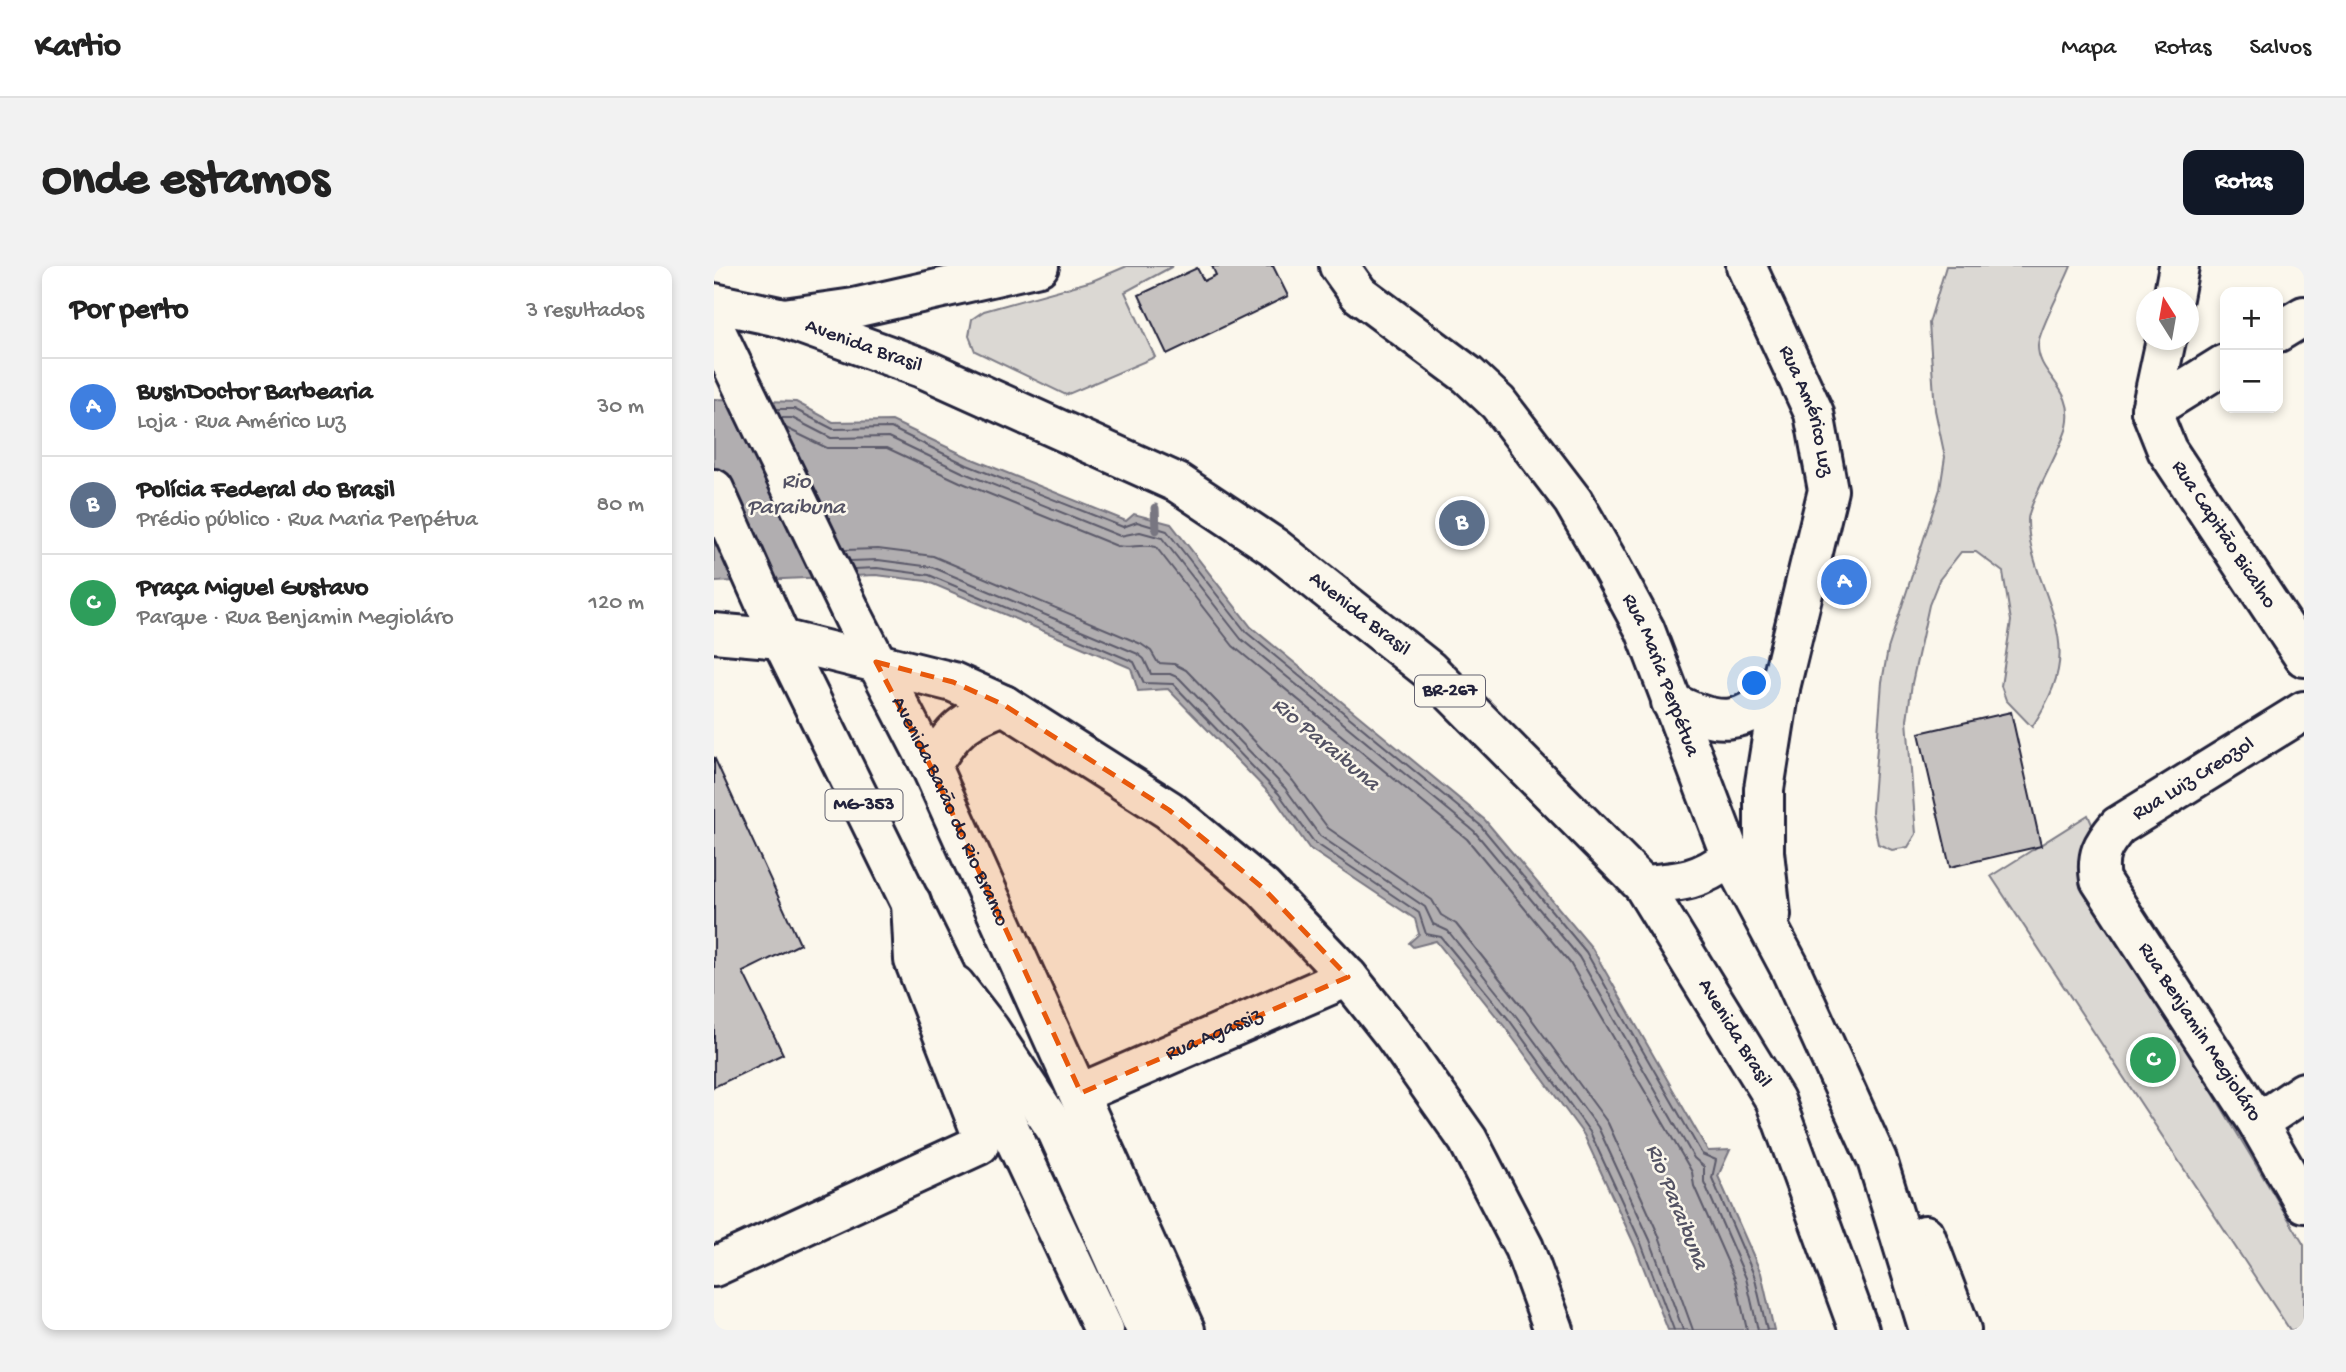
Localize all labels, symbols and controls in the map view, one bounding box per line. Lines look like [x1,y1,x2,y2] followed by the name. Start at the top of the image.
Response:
[35,29,121,67] text: Kartio
[2061,34,2116,63] text: Mapa
[2154,34,2211,63] text: Rotas
[2249,34,2311,63] text: Salvos
[2183,150,2304,215] button: Rotas
[42,153,329,211] text: Onde estamos
[2136,287,2199,350] north arrow
[2220,287,2283,413] map controls
[2220,287,2283,350] button: +
[70,294,189,329] text: Por perto
[526,298,644,325] text: 3 resultados
[801,314,925,379] street label: Avenida Brasil
[1772,342,1838,480] street label: Rua Américo Luz
[2220,350,2283,413] button: −
[137,378,373,409] text: BushDoctor Barbearia
[86,394,100,421] text: A
[597,394,644,421] text: 30 m
[137,409,345,436] text: Loja · Rua Américo Luz
[2165,456,2281,614] street label: Rua Capitão Bicalho
[747,469,846,522] water label: Rio Paraibuna
[137,476,395,507] text: Polícia Federal do Brasil
[87,492,99,519] text: B
[597,492,644,519] text: 80 m
[1439,497,1485,549] pin: B
[137,507,478,534] text: Prédio público · Rua Maria Perpétua
[1821,556,1867,608] pin: A
[1303,567,1415,662] street label: Avenida Brasil
[137,574,369,605] text: Praça Miguel Gustavo
[87,590,99,617] text: C
[589,590,644,617] text: 120 m
[1615,590,1705,761] street label: Rua Maria Perpétua
[137,605,454,632] text: Parque · Rua Benjamin Megioláro
[1737,666,1771,700] your location
[1415,676,1485,706] road number: BR-267
[1266,692,1385,799] water label: Rio Paraibuna
[884,693,1014,931] street label: Avenida Barão do Rio Branco
[2128,733,2260,827] street label: Rua Luiz Creozol
[825,790,902,820] road number: MG-353
[2132,938,2267,1127] street label: Rua Benjamin Megioláro
[1691,975,1777,1092] street label: Avenida Brasil
[1162,1003,1267,1067] street label: Rua Agassiz
[2130,1034,2176,1086] pin: C
[1639,1141,1714,1275] water label: Rio Paraibuna

